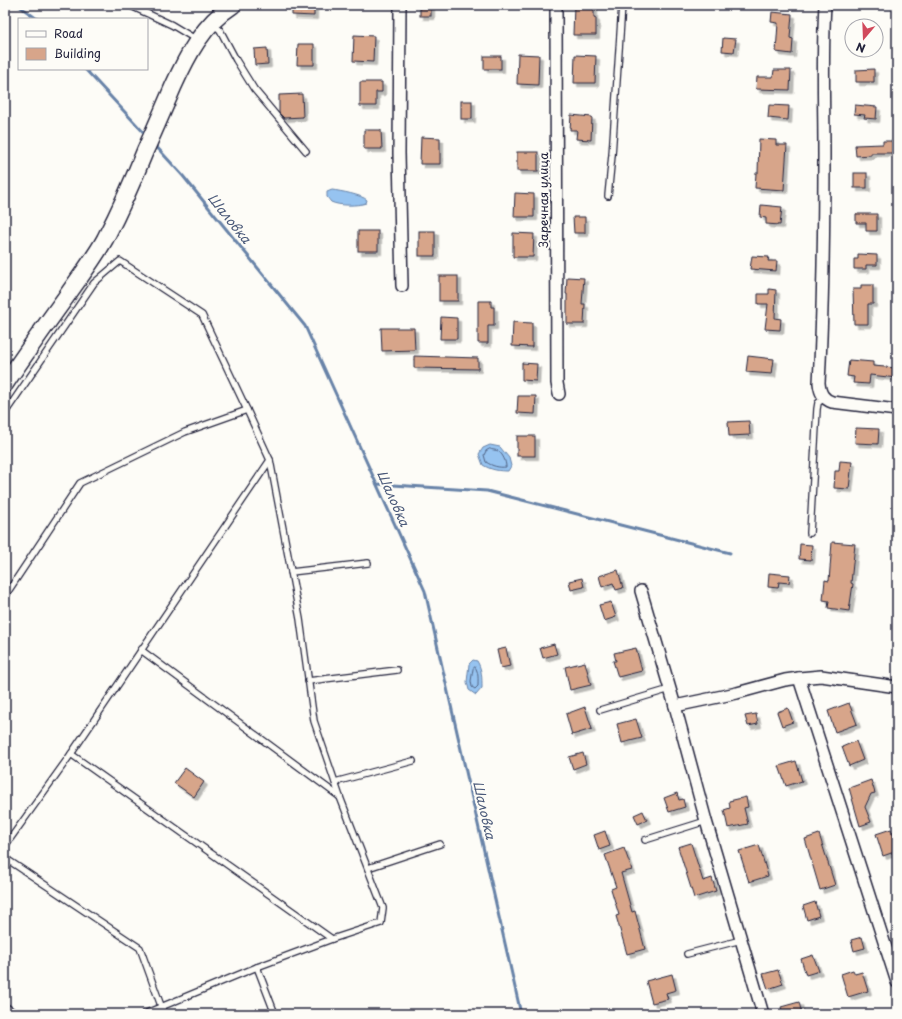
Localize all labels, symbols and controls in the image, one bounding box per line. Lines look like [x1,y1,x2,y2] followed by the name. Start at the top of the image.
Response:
[18,18,148,70] legend
[844,18,884,58] north arrow
[54,24,83,42] text: Road
[853,38,867,57] text: N
[54,44,101,62] text: Building
[534,152,552,248] street label: Заречная улица
[204,189,257,248] water label: Шаловка
[373,467,415,530] water label: Шаловка
[469,779,501,842] water label: Шаловка

